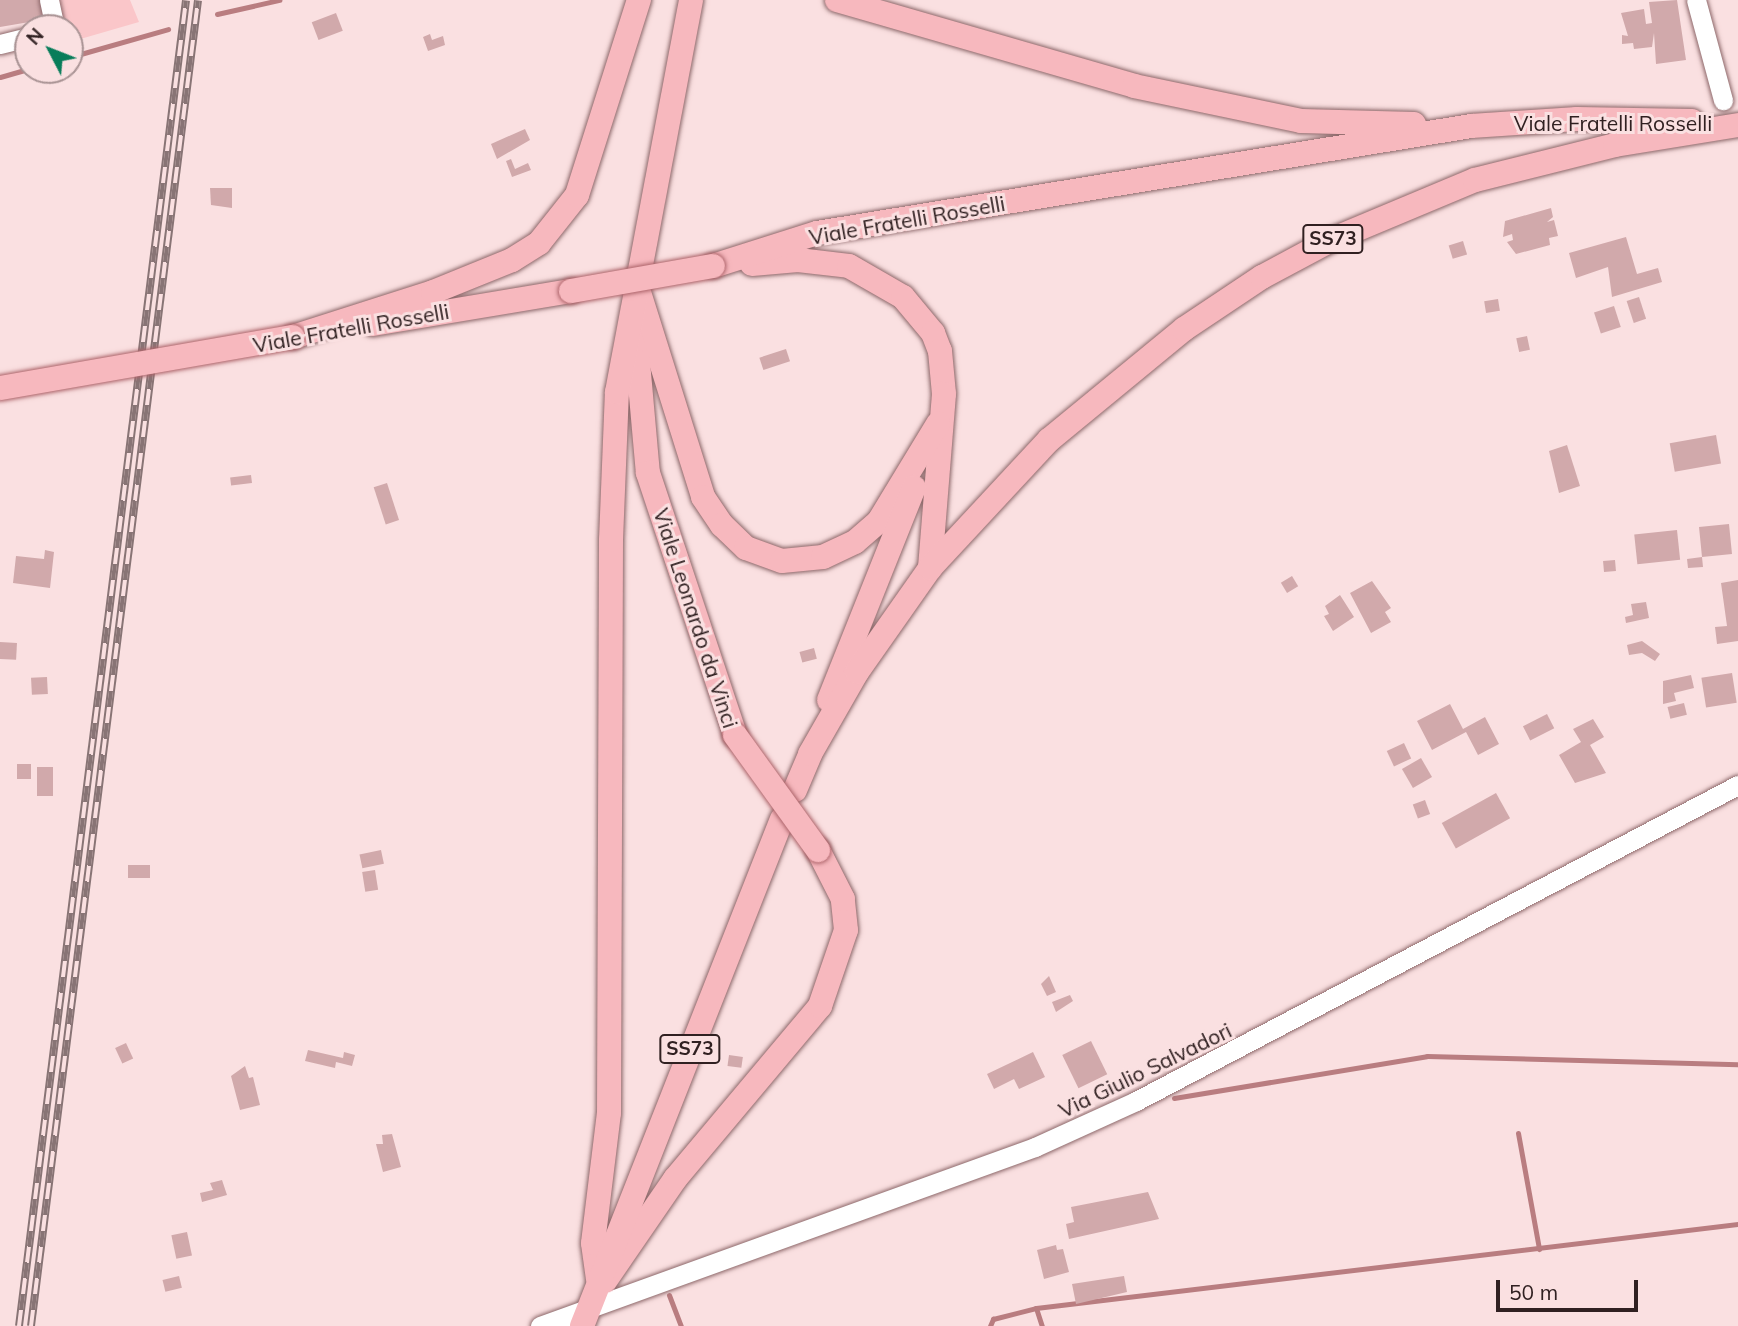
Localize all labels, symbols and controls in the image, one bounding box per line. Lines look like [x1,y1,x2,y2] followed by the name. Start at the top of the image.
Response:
[14,14,84,84] north arrow
[21,23,49,50] text: N
[1514,110,1712,136] street label: Viale Fratelli Rosselli
[807,190,1007,250] street label: Viale Fratelli Rosselli
[1302,224,1364,255] road number: SS73
[251,298,451,358] street label: Viale Fratelli Rosselli
[649,505,743,731] street label: Viale Leonardo da Vinci
[1054,1017,1236,1123] street label: Via Giulio Salvadori
[658,1034,722,1064] road number: SS73
[1500,1266,1642,1310] scale bar
[1509,1279,1558,1305] text: 50 m

